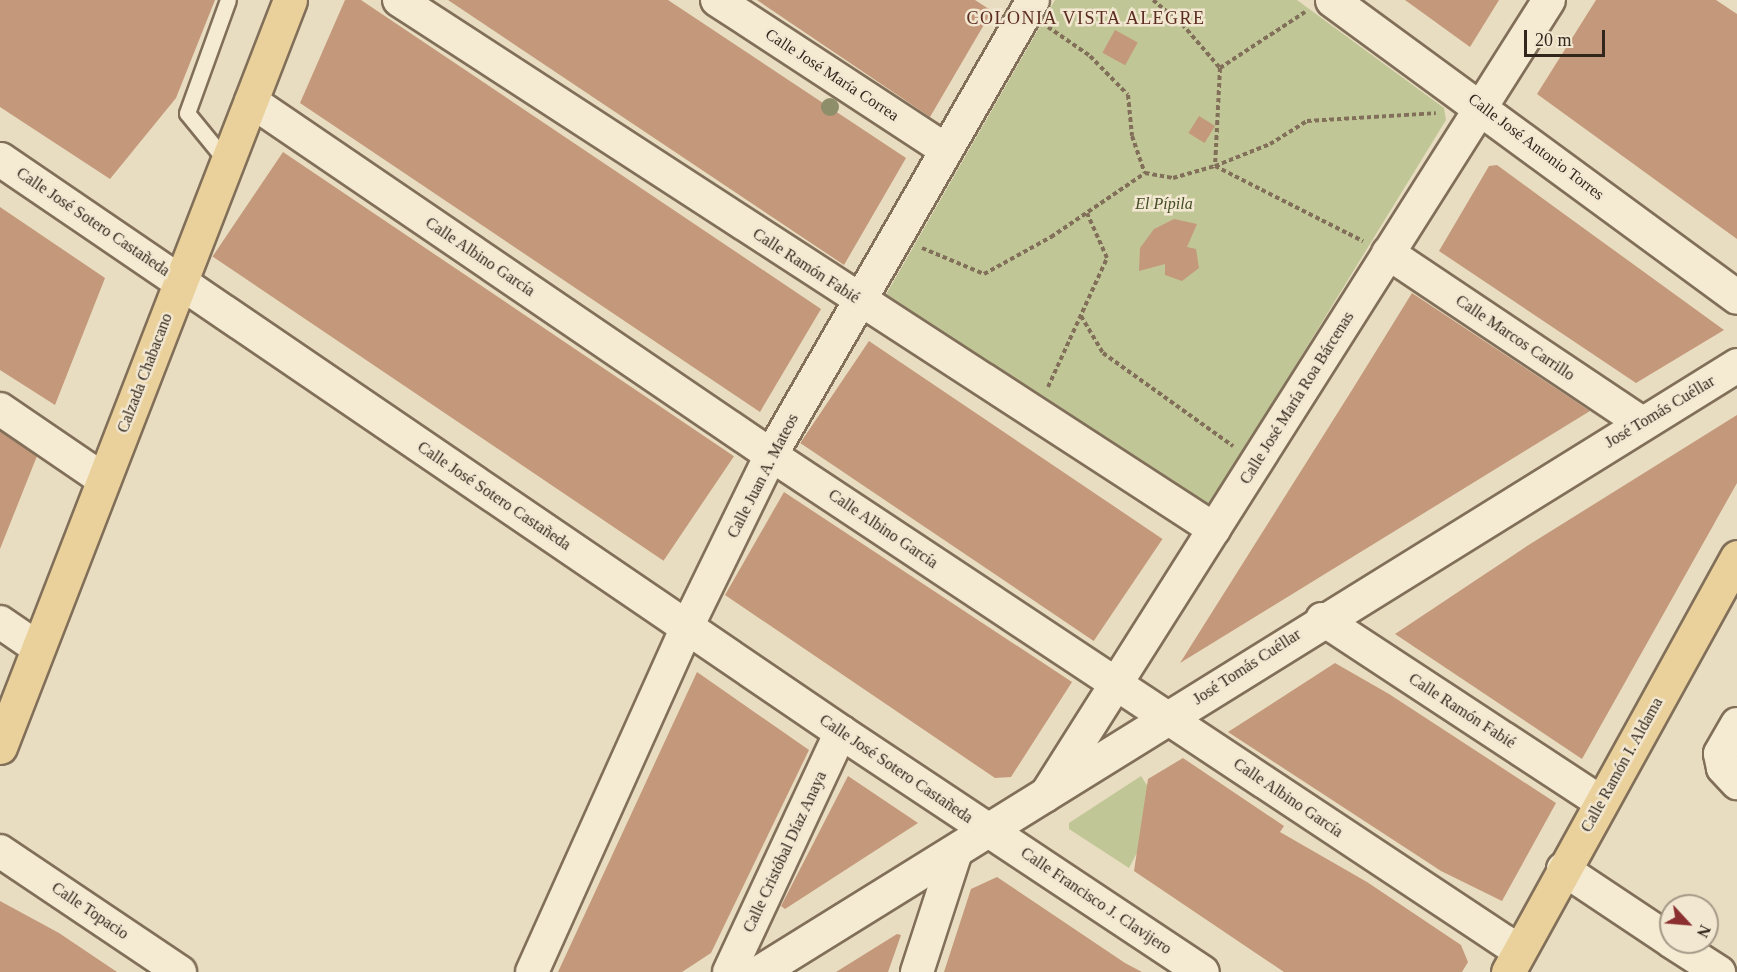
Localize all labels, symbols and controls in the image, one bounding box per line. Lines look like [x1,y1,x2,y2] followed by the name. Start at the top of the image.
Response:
[965,7,1207,29] district label: COLONIA VISTA ALEGRE
[1527,18,1608,56] scale bar
[762,25,902,125] street label: Calle José María Correa
[1535,30,1572,50] text: 20 m
[1464,89,1608,205] street label: Calle José Antonio Torres
[13,163,173,281] street label: Calle José Sotero Castañeda
[1135,194,1193,214] park label: El Pípila
[421,213,539,301] street label: Calle Albino García
[749,224,863,308] street label: Calle Ramón Fabié
[1452,291,1578,385] street label: Calle Marcos Carrillo
[1236,308,1358,488] street label: Calle José María Roa Bárcenas
[113,310,177,436] street label: Calzada Chabacano
[1601,372,1719,452] street label: José Tomás Cuéllar
[723,410,803,542] street label: Calle Juan A. Mateos
[414,437,574,555] street label: Calle José Sotero Castañeda
[824,485,942,573] street label: Calle Albino García
[1189,625,1305,709] street label: José Tomás Cuéllar
[1405,669,1519,753] street label: Calle Ramón Fabié
[1577,694,1667,836] street label: Calle Ramón I. Aldama
[816,710,976,828] street label: Calle José Sotero Castañeda
[1229,754,1347,842] street label: Calle Albino García
[739,768,831,936] street label: Calle Cristóbal Díaz Anaya
[1017,843,1175,959] street label: Calle Francisco J. Clavijero
[48,878,132,944] street label: Calle Topacio
[1659,894,1719,954] north arrow
[1694,922,1714,940] text: N

